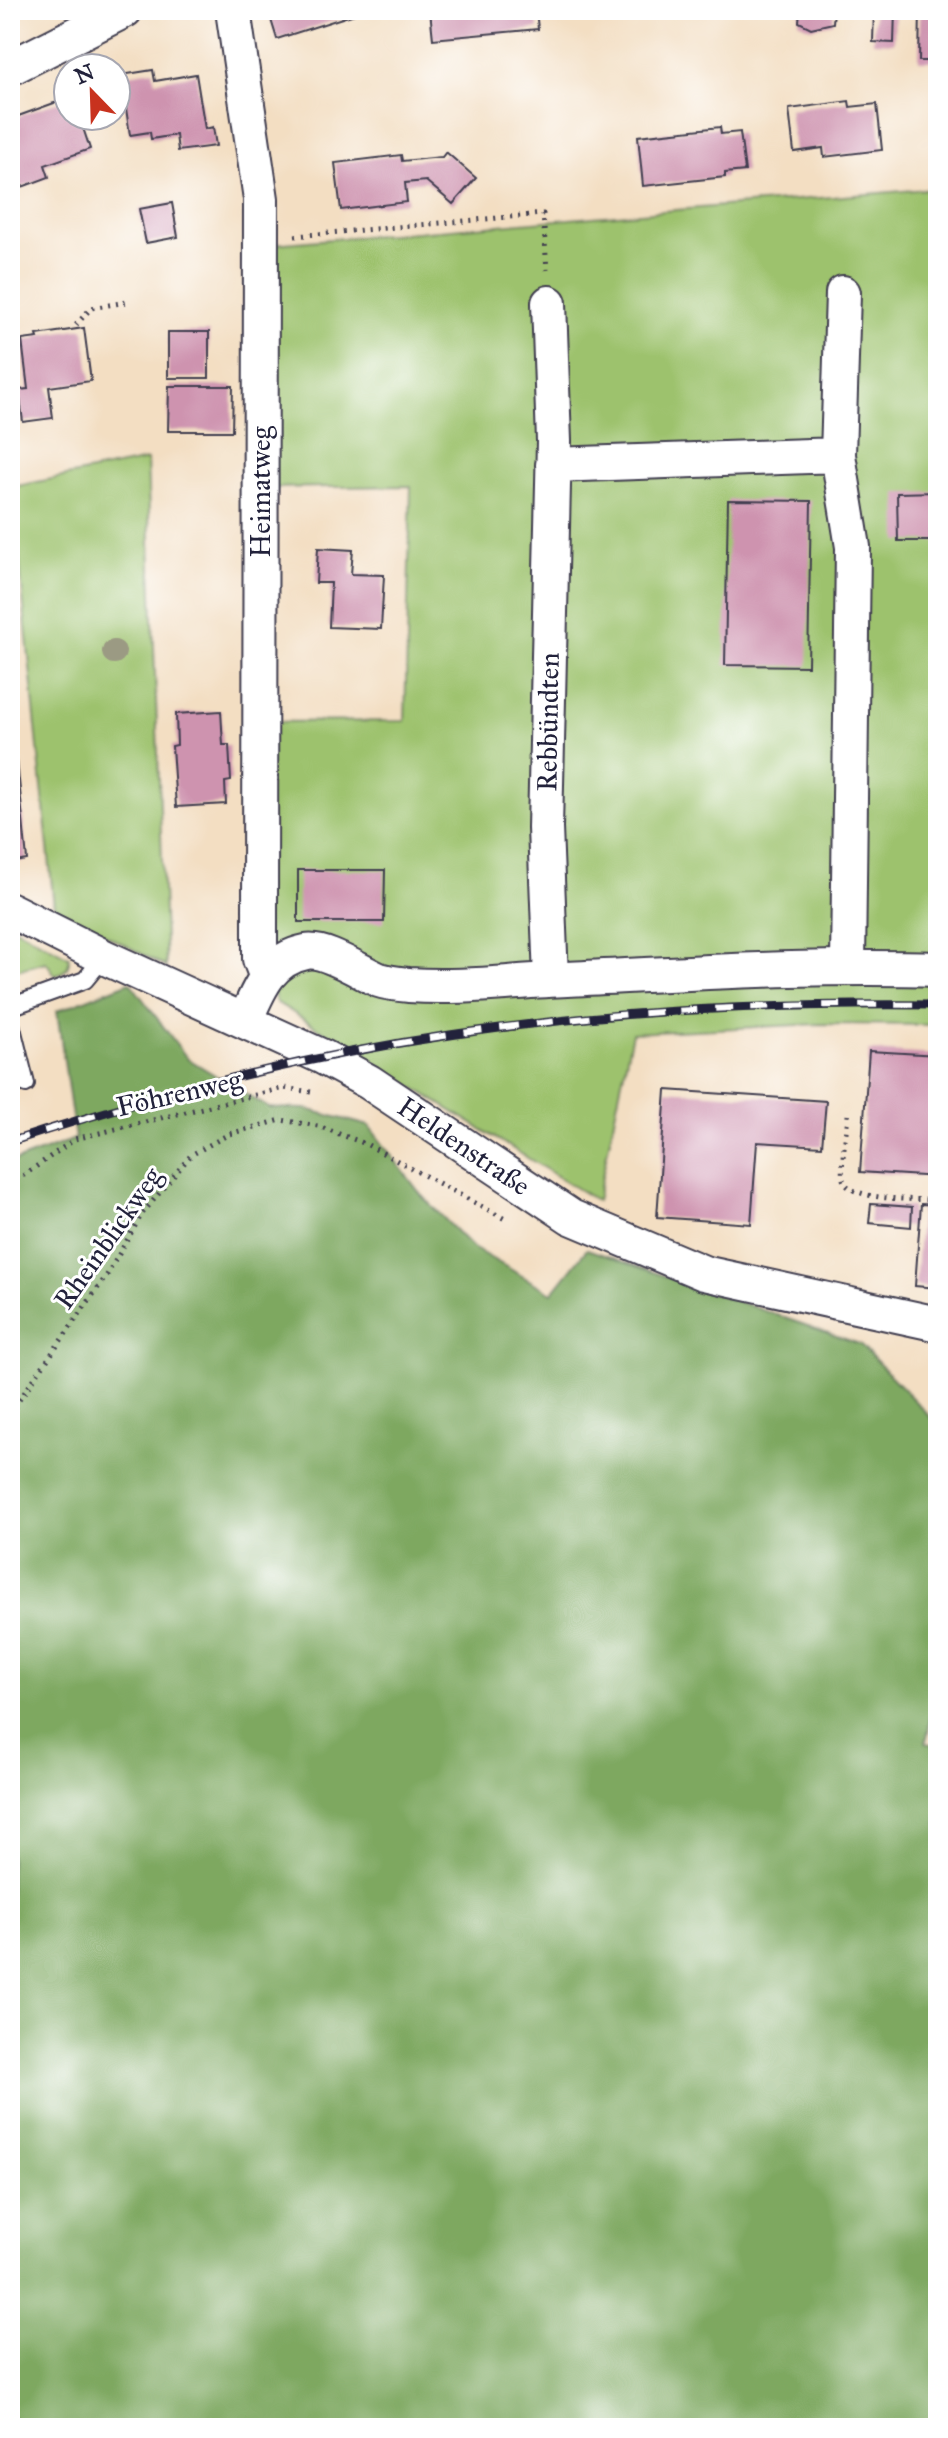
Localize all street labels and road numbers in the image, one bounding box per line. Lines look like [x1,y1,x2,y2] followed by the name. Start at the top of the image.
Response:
[243,425,278,558] street label: Heimatweg
[529,652,567,792] street label: Rebbündten
[113,1061,246,1124] street label: Föhrenweg
[391,1089,537,1203] street label: Heldenstraße
[46,1159,170,1316] street label: Rheinblickweg

